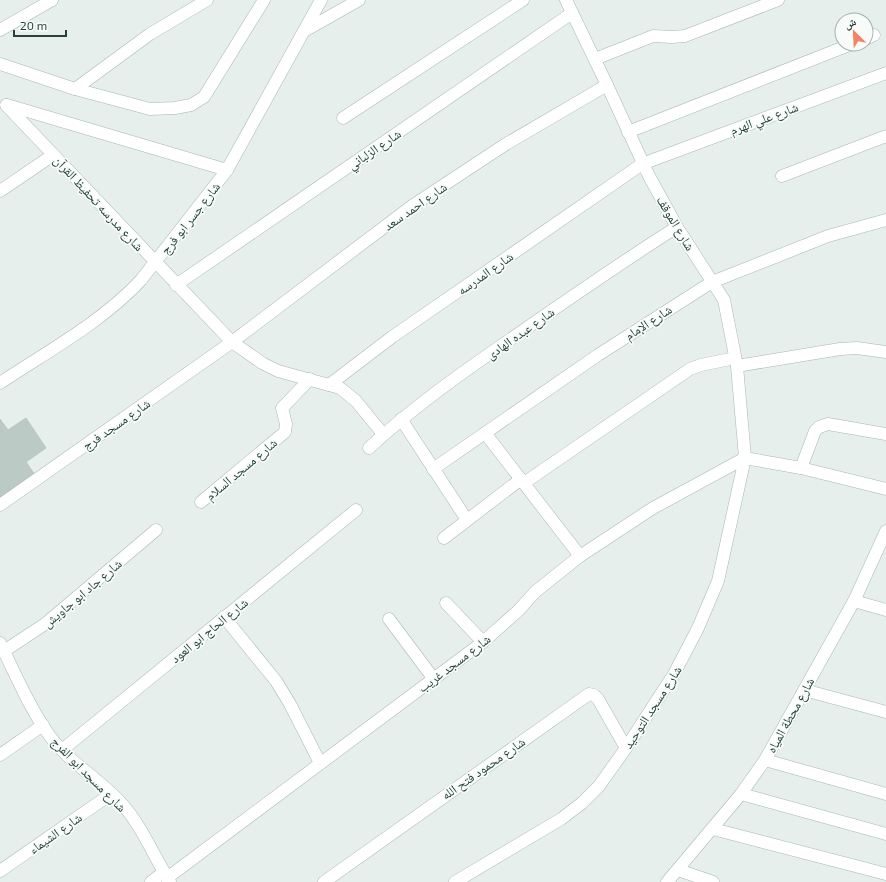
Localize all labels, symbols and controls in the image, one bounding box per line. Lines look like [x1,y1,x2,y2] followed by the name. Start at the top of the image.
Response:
[14,12,66,38] scale bar
[834,12,874,52] north arrow
[842,14,859,33] text: ش
[20,18,47,32] text: 20 m
[728,98,802,141] street label: شارع علي الهرم
[344,125,406,175] street label: شارع الزلباني
[49,152,147,255] street label: شارع مدرسه تحفيظ القرآن
[380,178,451,235] street label: شارع احمد سعد
[157,179,225,259] street label: شارع جسر ابو فرج
[652,193,699,254] street label: شارع الموقف
[454,248,517,300] street label: شارع المدرسه
[621,301,676,345] street label: شارع الإمام
[483,304,558,364] street label: شارع عبده الهادى
[79,395,154,455] street label: شارع مسجد فرج
[202,434,281,505] street label: شارع مسجد السلام
[39,555,126,632] street label: شارع جاد ابو جاويش
[167,594,252,668] street label: شارع الحاج ابو العود
[415,630,495,697] street label: شارع مسجد غريب
[619,663,686,753] street label: شارع مسجد التوحيد
[763,675,819,756] street label: شارع محطة المياه
[47,733,130,816] street label: شارع مسجد ابو الفرج
[438,733,529,804] street label: شارع محمود فتح الله
[25,809,86,859] street label: شارع الشيماء

